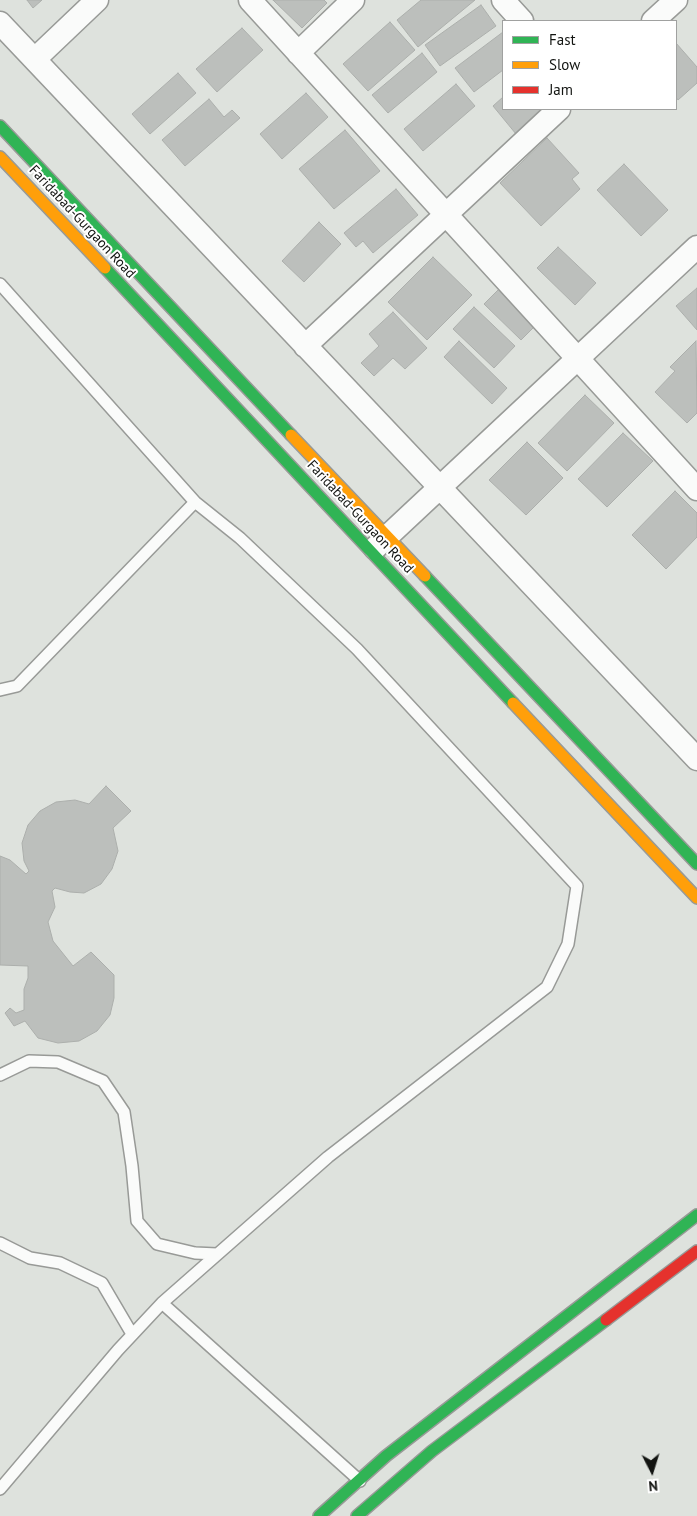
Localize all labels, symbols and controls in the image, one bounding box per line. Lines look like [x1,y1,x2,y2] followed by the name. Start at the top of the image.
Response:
[502,20,677,110] legend
[549,30,576,49] text: Fast
[549,55,580,74] text: Slow
[549,80,573,99] text: Jam
[25,162,139,282] street label: Faridabad-Gurgaon Road
[303,457,417,577] street label: Faridabad-Gurgaon Road
[627,1446,677,1496] north arrow
[648,1477,659,1495] text: N

